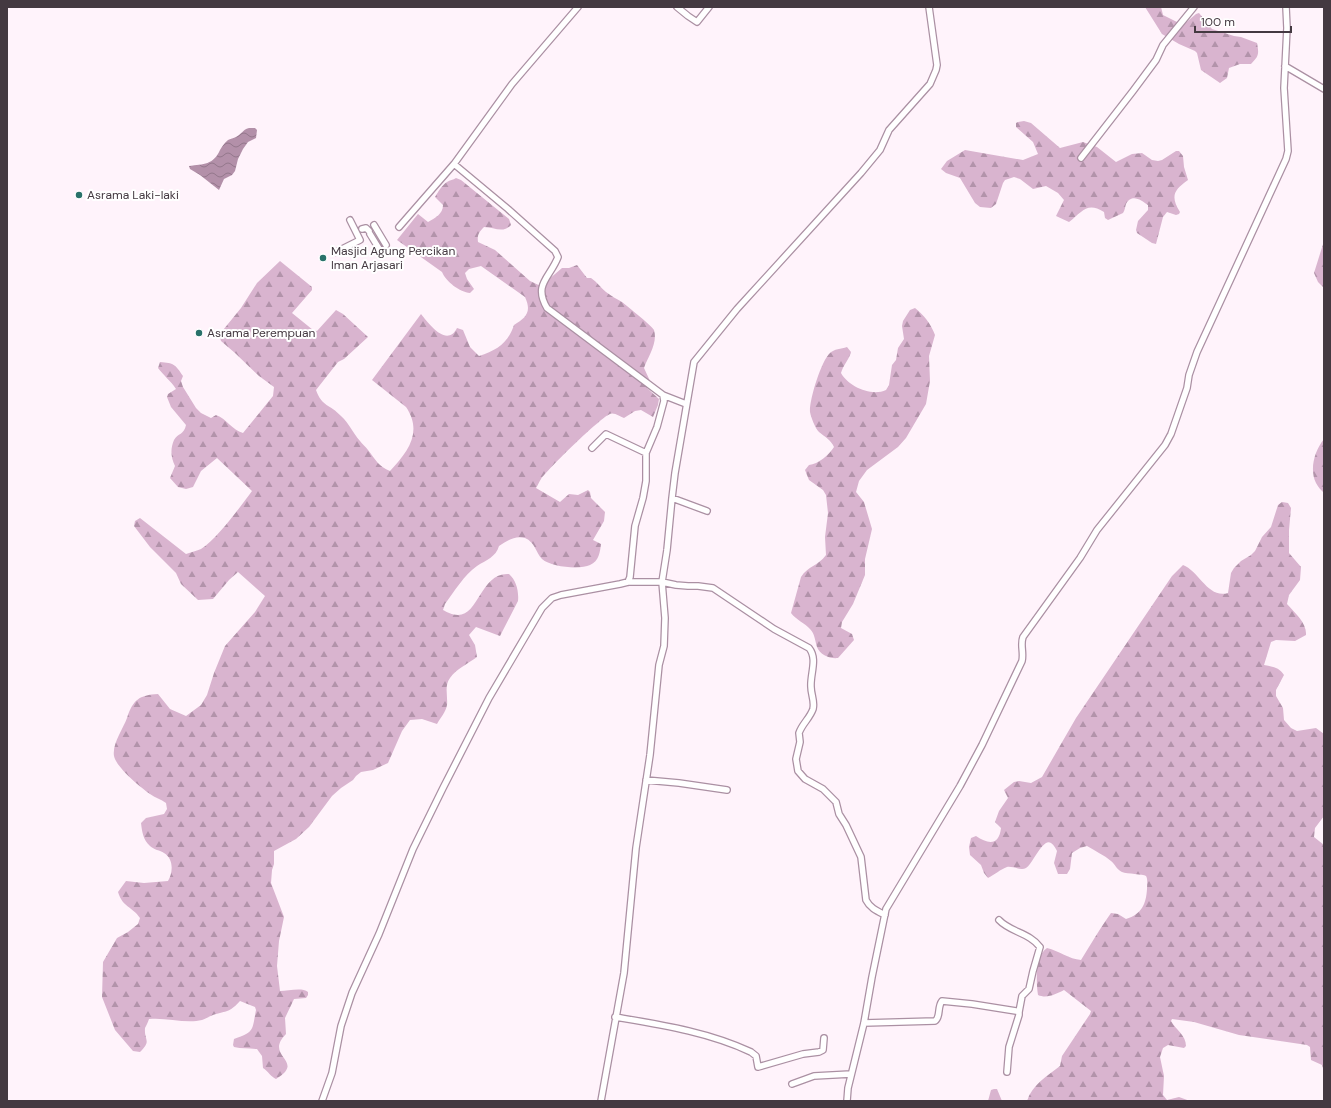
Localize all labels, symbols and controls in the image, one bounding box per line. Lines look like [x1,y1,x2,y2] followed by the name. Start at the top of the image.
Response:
[1195,8,1291,34] scale bar
[1201,14,1235,30] text: 100 m
[87,187,179,203] place label: Asrama Laki-laki
[74,190,84,200] marker: Asrama Laki-laki
[331,243,455,273] place label: Masjid Agung Percikan Iman Arjasari
[318,253,328,263] marker: Masjid Agung Percikan Iman Arjasari
[207,325,315,341] place label: Asrama Perempuan
[194,328,204,338] marker: Asrama Perempuan

